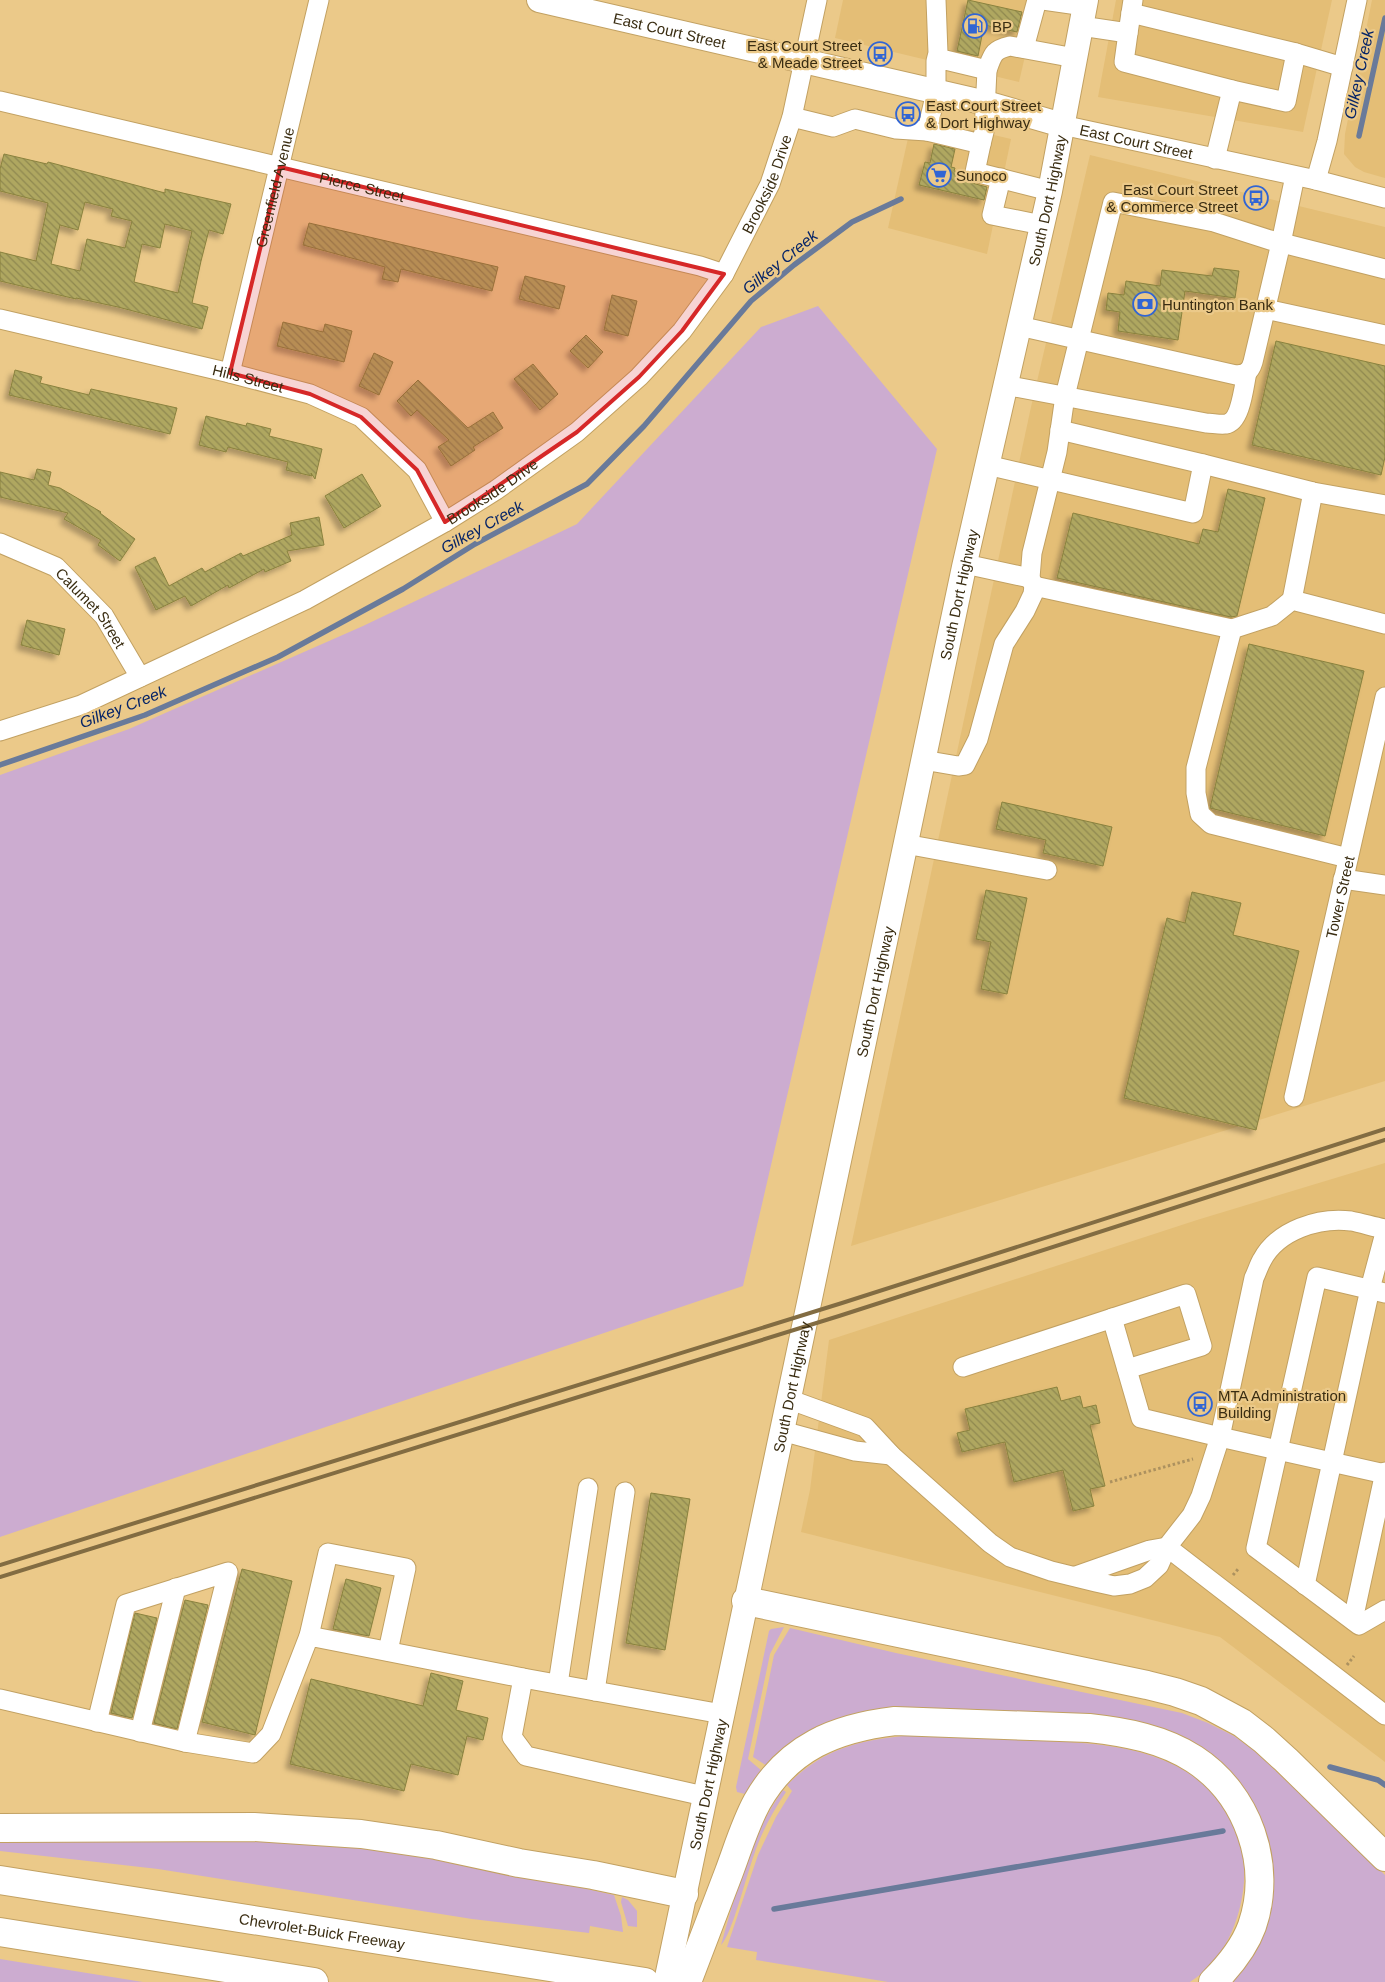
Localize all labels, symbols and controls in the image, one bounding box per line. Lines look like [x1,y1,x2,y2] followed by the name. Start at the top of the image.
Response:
[612,9,728,51] street label: East Court Street
[962,13,988,39] fuel station icon: BP
[992,18,1012,35] place label: BP
[1341,26,1377,121] water label: Gilkey Creek
[747,37,863,71] place label: East Court Street & Meade Street
[867,41,893,67] bus stop icon: East Court Street & Meade Street
[926,97,1042,131] place label: East Court Street & Dort Highway
[895,101,921,127] bus stop icon: East Court Street & Dort Highway
[1078,121,1195,162] street label: East Court Street
[252,125,297,249] street label: Greenfield Avenue
[738,132,794,236] street label: Brookside Drive
[1025,133,1069,267] street label: South Dort Highway
[926,162,952,188] supermarket icon: Sunoco
[956,167,1007,184] place label: Sunoco
[318,168,407,205] street label: Pierce Street
[1106,181,1239,215] place label: East Court Street & Commerce Street
[1243,185,1269,211] bus stop icon: East Court Street & Commerce Street
[739,226,822,297] water label: Gilkey Creek
[1132,291,1158,317] bank icon: Huntington Bank
[1162,296,1273,313] place label: Huntington Bank
[211,361,286,395] street label: Hills Street
[443,455,541,527] street label: Brookside Drive
[438,497,527,557] water label: Gilkey Creek
[936,527,981,661] street label: South Dort Highway
[53,564,130,652] street label: Calumet Street
[77,682,170,731] water label: Gilkey Creek
[1322,853,1357,940] street label: Tower Street
[852,924,897,1059] street label: South Dort Highway
[769,1320,813,1454] street label: South Dort Highway
[1218,1387,1346,1421] place label: MTA Administration Building
[1187,1391,1213,1417] bus stop icon: MTA Administration Building
[686,1717,730,1851] street label: South Dort Highway
[238,1909,407,1952] street label: Chevrolet-Buick Freeway

